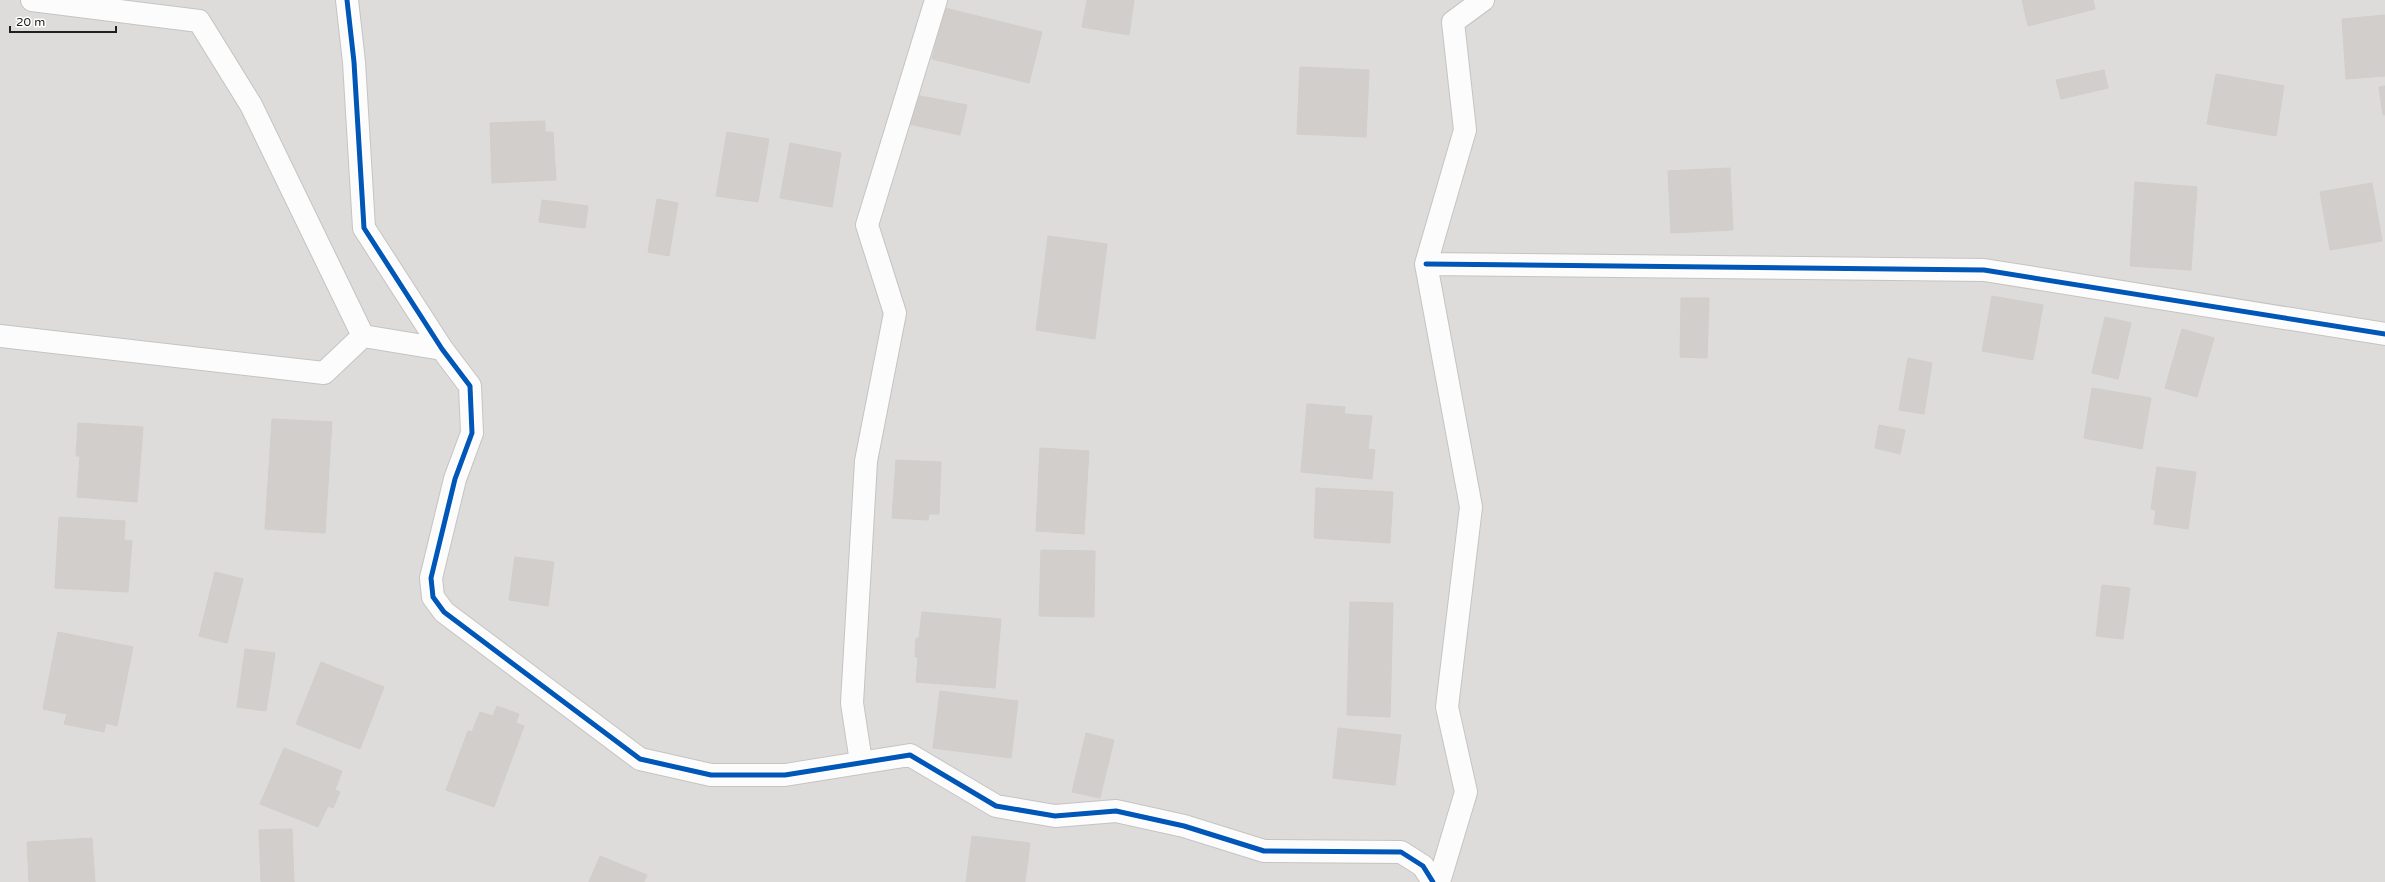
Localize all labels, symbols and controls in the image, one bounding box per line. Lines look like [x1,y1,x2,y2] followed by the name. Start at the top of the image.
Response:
[10,8,116,34] scale bar
[16,15,45,29] text: 20 m

